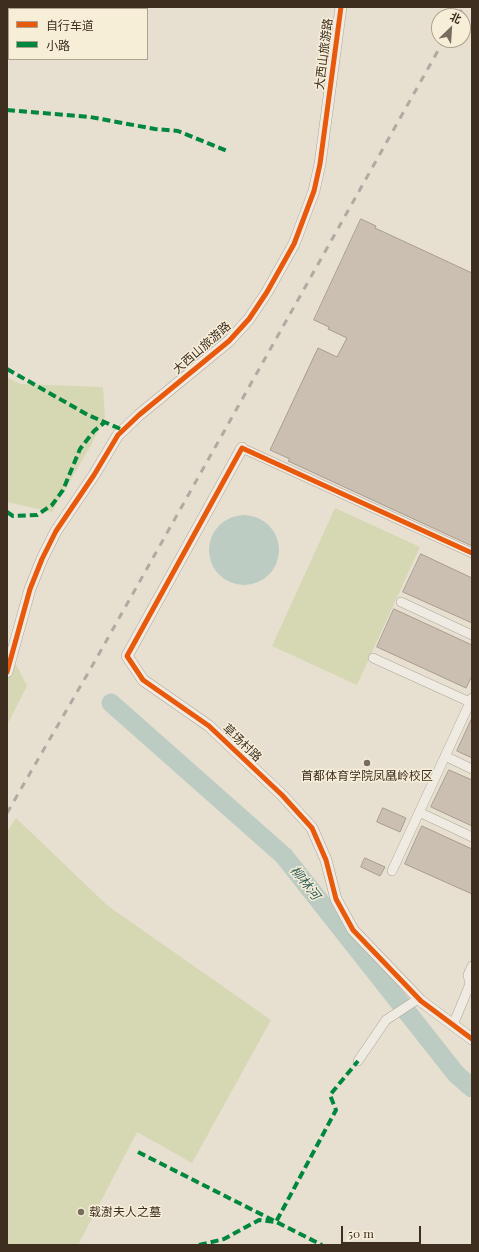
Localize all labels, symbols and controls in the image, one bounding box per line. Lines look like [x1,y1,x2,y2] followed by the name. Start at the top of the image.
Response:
[8,8,148,60] legend
[431,8,471,48] north arrow
[448,8,464,27] text: 北
[46,17,94,33] text: 自行车道
[312,17,336,91] street label: 大西山旅游路
[46,37,70,53] text: 小路
[170,319,234,377] street label: 大西山旅游路
[220,721,264,765] street label: 草场村路
[362,758,372,768] marker: 首都体育学院凤凰岭校区
[301,769,433,783] place label: 首都体育学院凤凰岭校区
[287,863,323,903] water label: 柳林河
[89,1205,161,1219] place label: 载澍夫人之墓
[76,1207,86,1217] marker: 载澍夫人之墓
[343,1218,423,1244] scale bar
[348,1225,374,1241] text: 50 m

